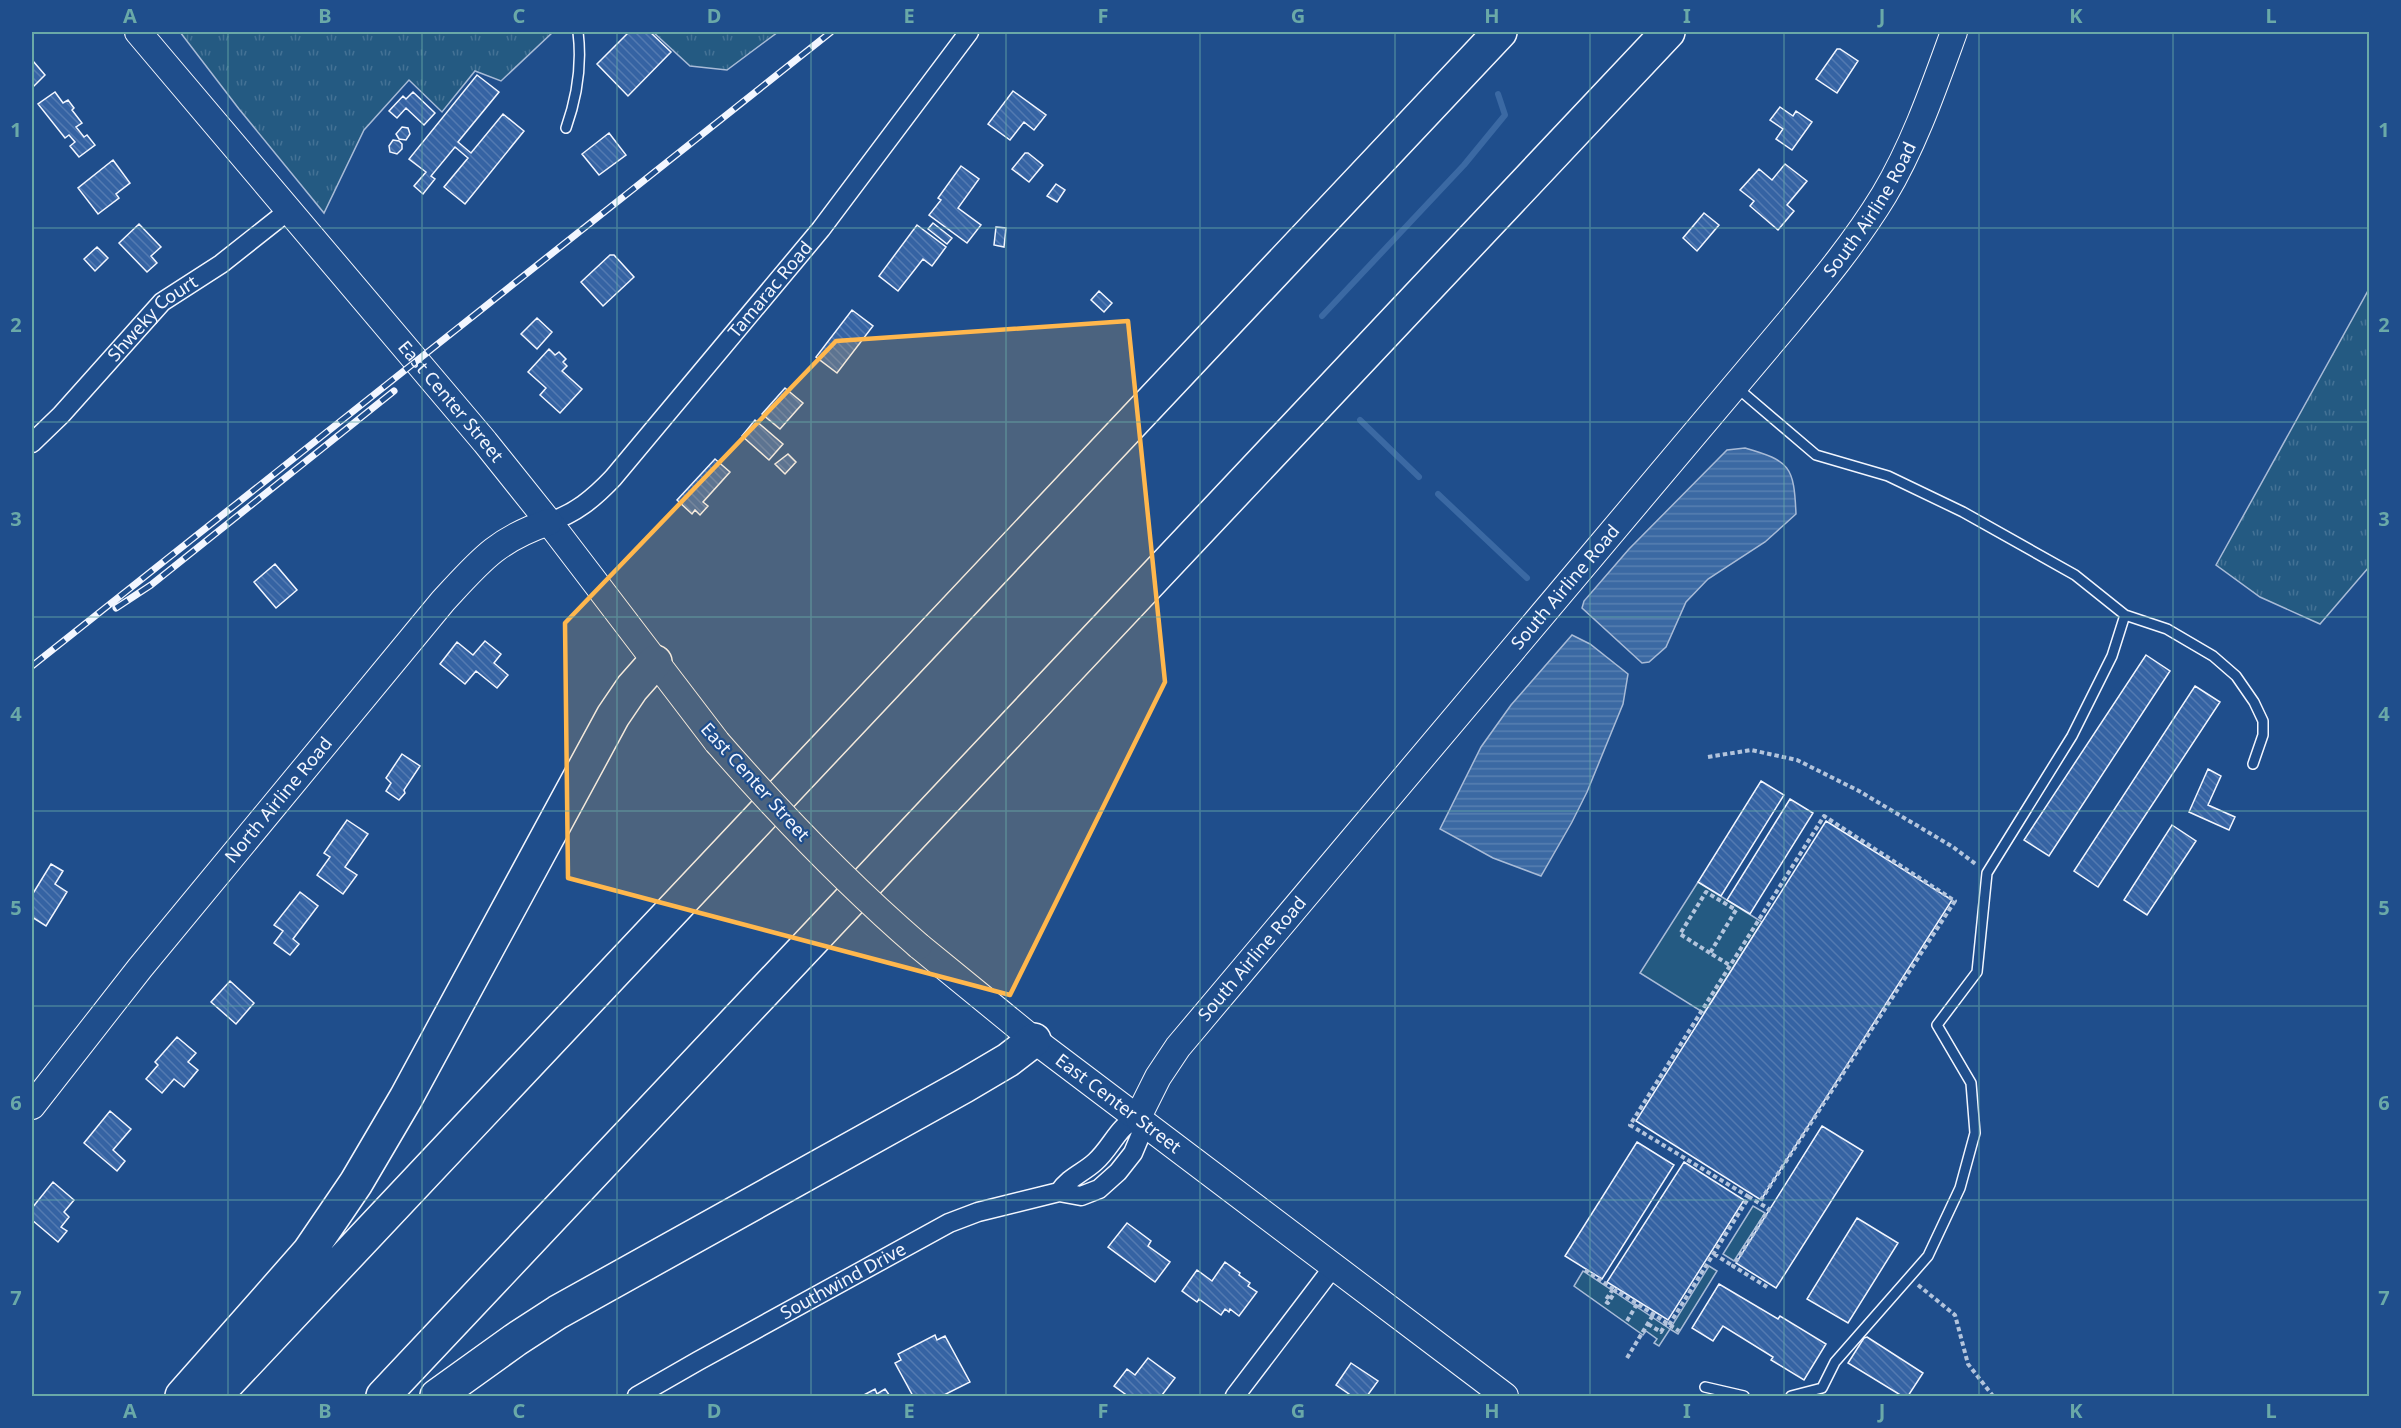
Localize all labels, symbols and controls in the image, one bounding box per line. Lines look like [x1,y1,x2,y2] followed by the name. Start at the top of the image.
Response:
[123,2,137,29] text: A
[318,2,332,29] text: B
[513,2,526,29] text: C
[707,2,721,29] text: D
[903,2,915,29] text: E
[1098,2,1108,29] text: F
[1291,2,1305,29] text: G
[1484,2,1500,29] text: H
[1683,2,1691,29] text: I
[1877,2,1885,29] text: J
[2069,2,2083,29] text: K
[2265,2,2277,29] text: L
[10,116,22,143] text: 1
[2378,116,2390,143] text: 1
[1817,138,1921,282] street label: South Airline Road
[722,235,817,342] street label: Tamarac Road
[102,269,202,366] street label: Shweky Court
[10,311,22,338] text: 2
[2378,311,2390,338] text: 2
[393,335,510,467] street label: East Center Street
[10,505,22,532] text: 3
[2378,505,2390,532] text: 3
[1505,519,1624,654] street label: South Airline Road
[10,700,22,727] text: 4
[2378,700,2390,727] text: 4
[696,717,816,846] street label: East Center Street
[219,731,337,867] street label: North Airline Road
[1192,891,1311,1026] street label: South Airline Road
[10,894,22,921] text: 5
[2378,894,2390,921] text: 5
[1051,1047,1187,1158] street label: East Center Street
[10,1089,22,1116] text: 6
[2378,1089,2390,1116] text: 6
[776,1236,910,1324] street label: Southwind Drive
[10,1284,22,1311] text: 7
[2378,1284,2390,1311] text: 7
[123,1397,137,1424] text: A
[318,1397,332,1424] text: B
[513,1397,526,1424] text: C
[707,1397,721,1424] text: D
[903,1397,915,1424] text: E
[1098,1397,1108,1424] text: F
[1291,1397,1305,1424] text: G
[1484,1397,1500,1424] text: H
[1683,1397,1691,1424] text: I
[1877,1397,1885,1424] text: J
[2069,1397,2083,1424] text: K
[2265,1397,2277,1424] text: L

